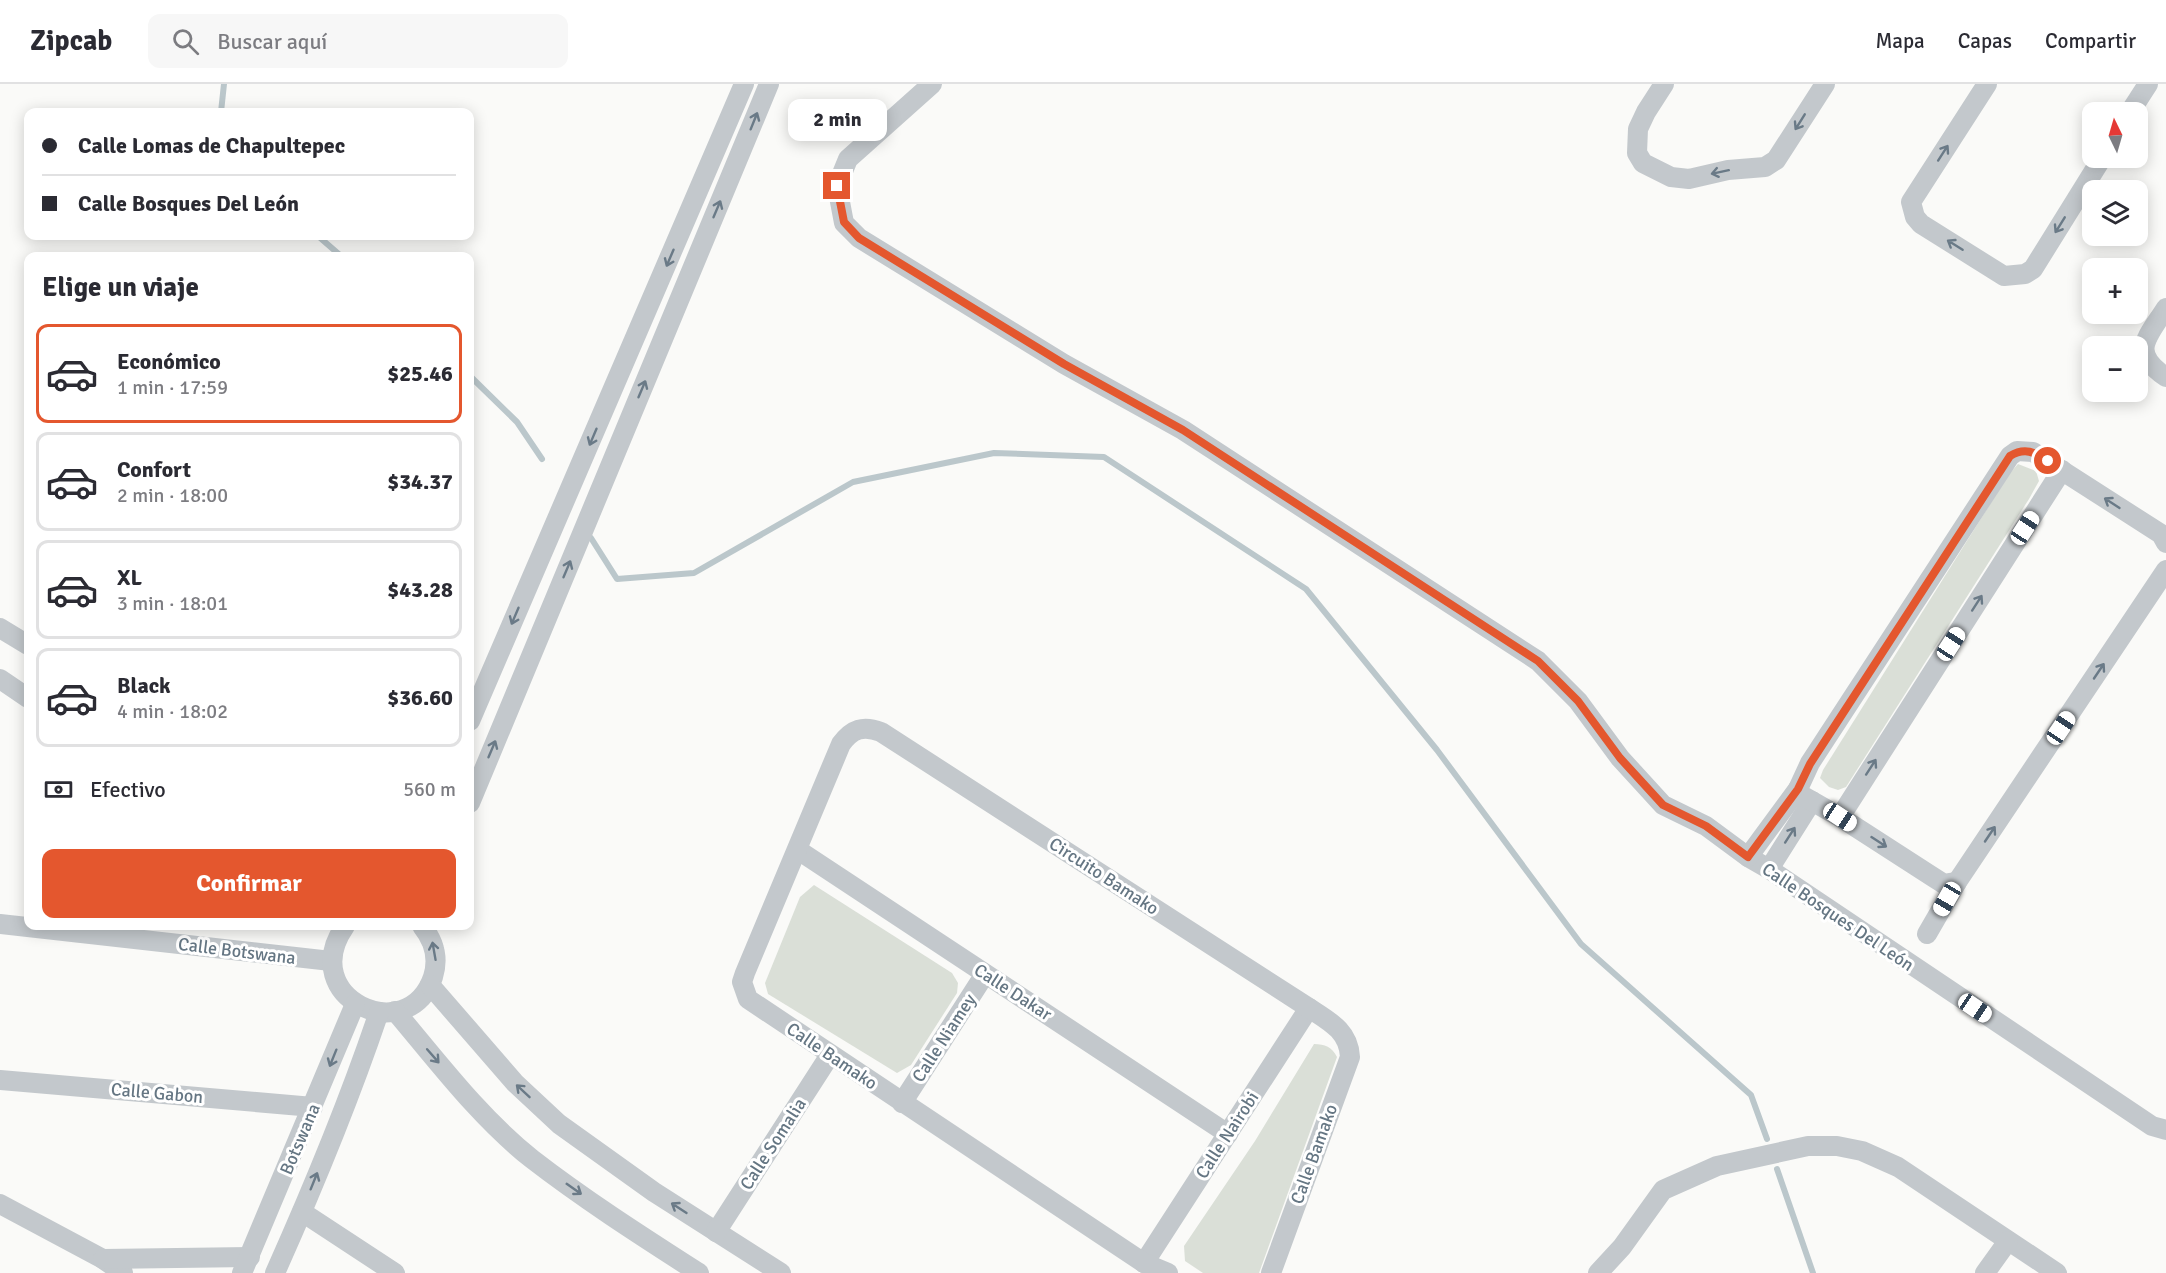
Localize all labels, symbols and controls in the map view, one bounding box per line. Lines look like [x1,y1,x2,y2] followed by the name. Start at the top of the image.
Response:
[148,14,568,68] search box
[30,24,112,58] text: Zipcab
[169,25,202,58] icon: search
[217,28,327,55] text: Buscar aquí
[1875,28,1925,54] text: Mapa
[1958,28,2012,54] text: Capas
[2045,28,2136,54] text: Compartir
[788,99,886,141] callout: 2 min
[2082,102,2148,168] north arrow
[2082,102,2148,402] map controls
[813,107,862,132] text: 2 min
[749,112,760,131] one-way arrow
[1794,113,1806,130] one-way arrow
[78,132,345,159] text: Calle Lomas de Chapultepec
[1937,145,1949,162] one-way arrow
[1711,167,1730,178] one-way arrow
[823,172,850,199] route end
[2082,180,2148,246] button: layers
[78,190,299,217] text: Calle Bosques Del León
[713,200,724,218] one-way arrow
[2054,216,2066,233] one-way arrow
[1947,239,1964,251] one-way arrow
[664,248,675,266] one-way arrow
[2082,258,2148,324] button: +
[42,271,199,304] text: Elige un viaje
[2082,336,2148,402] button: −
[45,347,99,401] icon: car
[117,348,221,375] text: Económico
[387,360,453,387] text: $25.46
[117,375,228,400] text: 1 min · 17:59
[637,380,648,399] one-way arrow
[587,427,598,445] one-way arrow
[2034,447,2061,474] route start
[45,455,99,509] icon: car
[117,456,191,483] text: Confort
[387,468,453,495] text: $34.37
[117,483,228,508] text: 2 min · 18:00
[2104,496,2121,508] one-way arrow
[2008,508,2042,548] car
[562,560,573,579] one-way arrow
[45,563,99,617] icon: car
[117,564,142,591] text: XL
[387,576,453,603] text: $43.28
[117,591,228,616] text: 3 min · 18:01
[1971,595,1983,612] one-way arrow
[509,606,520,624] one-way arrow
[1934,624,1968,664] car
[2092,663,2105,680] one-way arrow
[45,671,99,725] icon: car
[117,672,171,699] text: Black
[387,684,453,711] text: $36.60
[117,699,228,724] text: 4 min · 18:02
[2043,708,2079,748] car
[487,740,498,759] one-way arrow
[1865,759,1878,776] one-way arrow
[42,773,75,806] icon: cash
[90,776,166,803] text: Efectivo
[403,777,456,802] text: 560 m
[1820,800,1860,834] car
[1984,825,1997,842] one-way arrow
[1785,827,1797,844] one-way arrow
[1045,832,1163,920] street label: Circuito Bamako
[1870,837,1887,849] one-way arrow
[42,849,456,918] button: Confirmar
[1758,858,1918,976] street label: Calle Bosques Del León
[1930,879,1964,919] car
[177,933,297,969] street label: Calle Botswana
[428,942,439,962] one-way arrow
[970,959,1056,1026] street label: Calle Dakar
[907,989,981,1086] street label: Calle Niamey
[1955,990,1995,1026] car
[783,1018,881,1094] street label: Calle Bamako
[327,1048,338,1067] one-way arrow
[426,1048,440,1063] one-way arrow
[110,1078,204,1108] street label: Calle Gabon
[516,1084,531,1098] one-way arrow
[1191,1087,1263,1183] street label: Calle Nairobi
[735,1094,811,1194] street label: Calle Somalia
[275,1100,325,1178] street label: Botswana
[1286,1101,1342,1207] street label: Calle Bamako
[309,1172,320,1190] one-way arrow
[566,1183,582,1195] one-way arrow
[671,1201,688,1213] one-way arrow

